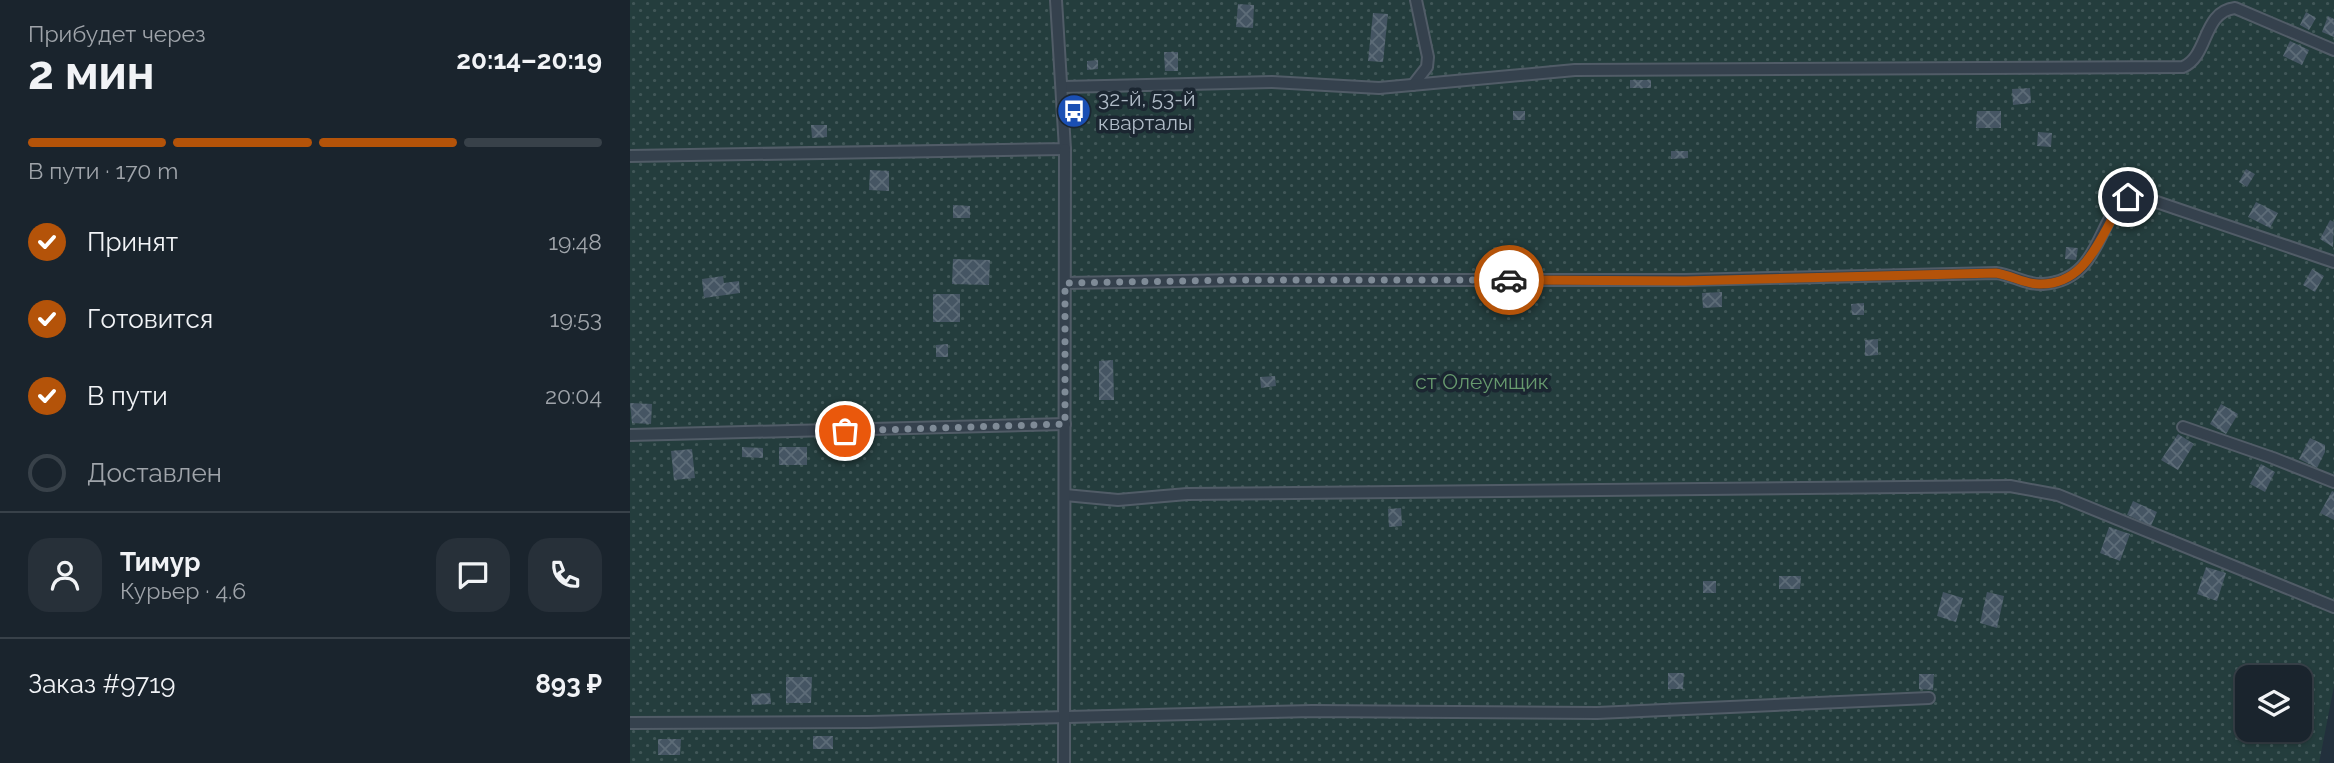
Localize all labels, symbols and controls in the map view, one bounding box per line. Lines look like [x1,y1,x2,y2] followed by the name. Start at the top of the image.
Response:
[28,20,206,47] text: Прибудет через
[456,45,602,75] text: 20:14–20:19
[28,46,155,100] text: 2 мин
[1098,86,1196,135] place label: 32-й, 53-й кварталы
[1055,92,1093,130] bus stop icon: 32-й, 53-й кварталы
[28,157,178,184] text: В пути · 170 m
[2098,167,2158,227] pin
[2109,178,2147,216] icon: home
[28,223,66,261] icon: check
[87,227,178,257] text: Принят
[548,228,602,255] text: 19:48
[1474,245,1544,315] courier
[1490,261,1528,299] icon: car
[28,300,66,338] icon: check
[87,304,213,334] text: Готовится
[550,305,602,332] text: 19:53
[1415,369,1549,394] park label: ст Олеумщик
[28,377,66,415] icon: check
[87,381,168,411] text: В пути
[545,382,602,409] text: 20:04
[815,401,875,461] pin
[826,412,864,450] icon: bag
[87,458,222,488] text: Доставлен
[28,538,102,612] button: person
[436,538,510,612] button: chat
[528,538,602,612] button: phone
[120,547,200,577] text: Тимур
[120,577,246,604] text: Курьер · 4.6
[2235,665,2312,742] map controls
[2235,665,2312,742] button: layers
[28,669,176,699] text: Заказ #9719
[535,669,602,699] text: 893 ₽

